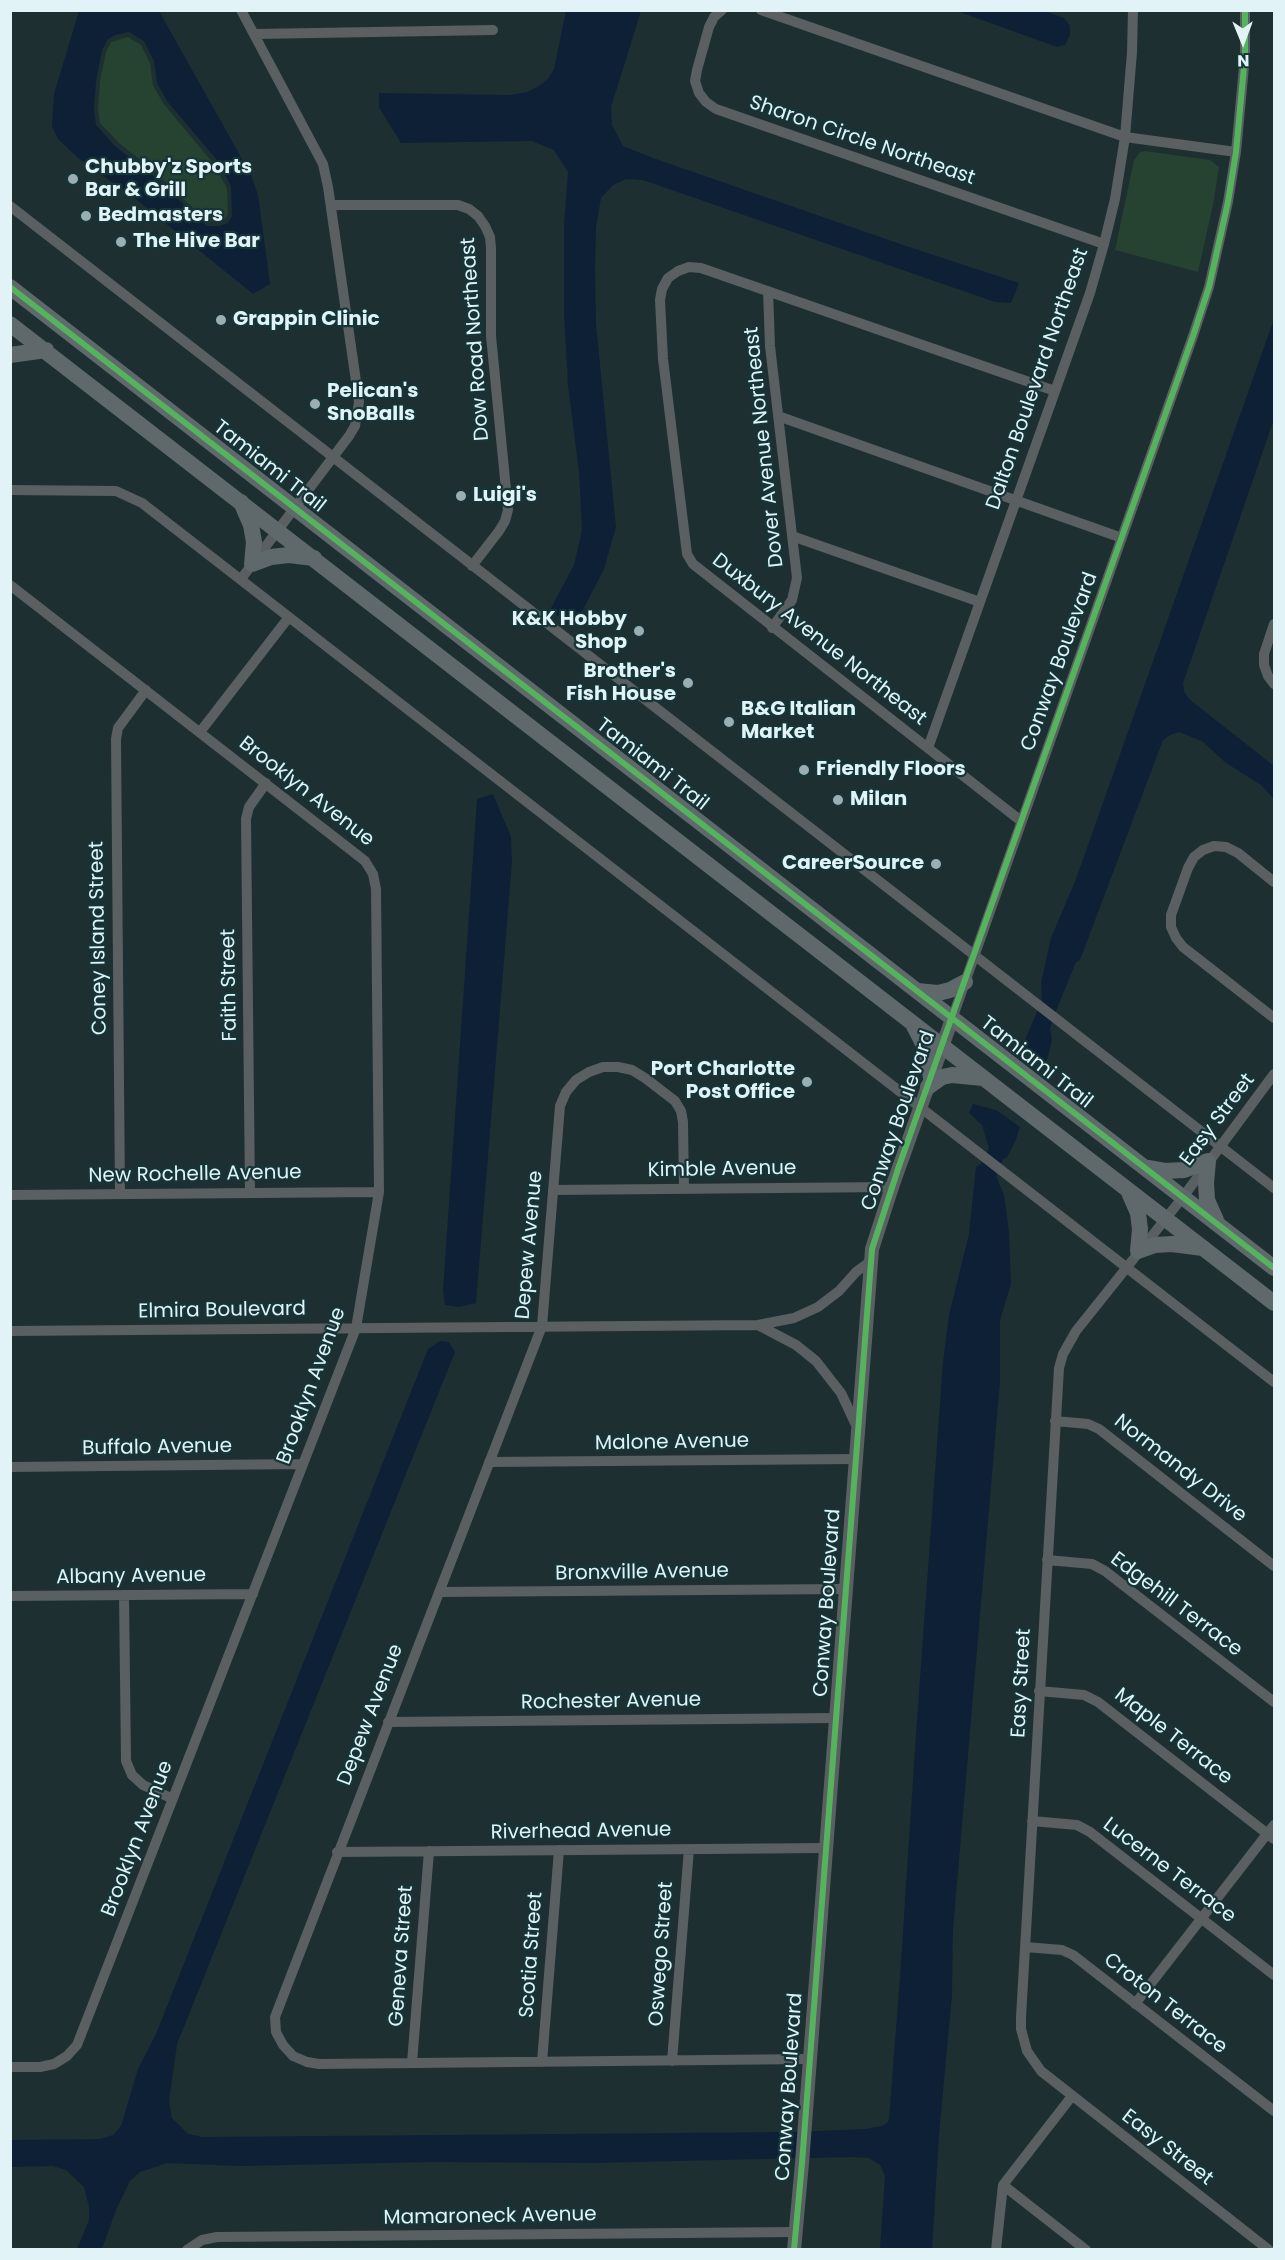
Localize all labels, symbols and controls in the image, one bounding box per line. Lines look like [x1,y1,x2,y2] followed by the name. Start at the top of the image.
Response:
[1213,12,1273,72] north arrow
[1237,49,1250,72] text: N
[746,91,978,191] street label: Sharon Circle Northeast
[85,156,252,203] place label: Chubby'z Sports Bar & Grill
[66,172,80,186] marker: Chubby'z Sports Bar & Grill
[98,204,223,228] place label: Bedmasters
[79,209,93,223] marker: Bedmasters
[133,230,260,254] place label: The Hive Bar
[114,235,128,249] marker: The Hive Bar
[457,236,495,442] street label: Dow Road Northeast
[982,245,1094,513] street label: Dalton Boulevard Northeast
[233,308,380,332] place label: Grappin Clinic
[214,313,228,327] marker: Grappin Clinic
[740,325,790,569] street label: Dover Avenue Northeast
[327,380,418,427] place label: Pelican's SnoBalls
[308,397,322,411] marker: Pelican's SnoBalls
[208,416,330,518] street label: Tamiami Trail
[473,484,537,508] place label: Luigi's
[454,489,468,503] marker: Luigi's
[707,549,931,731] street label: Duxbury Avenue Northeast
[1016,569,1104,755] street label: Conway Boulevard
[512,608,627,655] place label: K&K Hobby Shop
[632,624,646,638] marker: K&K Hobby Shop
[566,660,676,707] place label: Brother's Fish House
[681,676,695,690] marker: Brother's Fish House
[741,698,856,745] place label: B&G Italian Market
[591,714,713,816] street label: Tamiami Trail
[722,715,736,729] marker: B&G Italian Market
[234,732,378,852] street label: Brooklyn Avenue
[816,758,966,782] place label: Friendly Floors
[797,763,811,777] marker: Friendly Floors
[850,788,907,812] place label: Milan
[831,793,845,807] marker: Milan
[85,841,113,1035] street label: Coney Island Street
[782,852,924,876] place label: CareerSource
[929,857,943,871] marker: CareerSource
[217,929,243,1041] street label: Faith Street
[975,1012,1097,1114] street label: Tamiami Trail
[857,1028,941,1214] street label: Conway Boulevard
[651,1058,795,1105] place label: Port Charlotte Post Office
[1176,1069,1260,1171] street label: Easy Street
[800,1075,814,1089] marker: Port Charlotte Post Office
[647,1157,797,1183] street label: Kimble Avenue
[88,1161,302,1189] street label: New Rochelle Avenue
[512,1170,548,1320] street label: Depew Avenue
[138,1298,306,1324] street label: Elmira Boulevard
[273,1304,351,1468] street label: Brooklyn Avenue
[1109,1410,1251,1528] street label: Normandy Drive
[595,1430,749,1456] street label: Malone Avenue
[82,1435,232,1461] street label: Buffalo Avenue
[809,1508,847,1698] street label: Conway Boulevard
[1105,1548,1247,1662] street label: Edgehill Terrace
[555,1559,729,1587] street label: Bronxville Avenue
[56,1564,206,1590] street label: Albany Avenue
[1007,1628,1037,1738] street label: Easy Street
[333,1641,409,1789] street label: Depew Avenue
[1109,1683,1237,1791] street label: Maple Terrace
[521,1688,701,1716] street label: Rochester Avenue
[97,1758,179,1920] street label: Brooklyn Avenue
[1098,1813,1240,1929] street label: Lucerne Terrace
[490,1818,672,1846] street label: Riverhead Avenue
[645,1881,679,2027] street label: Oswego Street
[385,1884,419,2028] street label: Geneva Street
[516,1891,548,2019] street label: Scotia Street
[1098,1948,1232,2060] street label: Croton Terrace
[771,1992,809,2182] street label: Conway Boulevard
[1117,2105,1217,2191] street label: Easy Street
[383,2203,597,2231] street label: Mamaroneck Avenue

